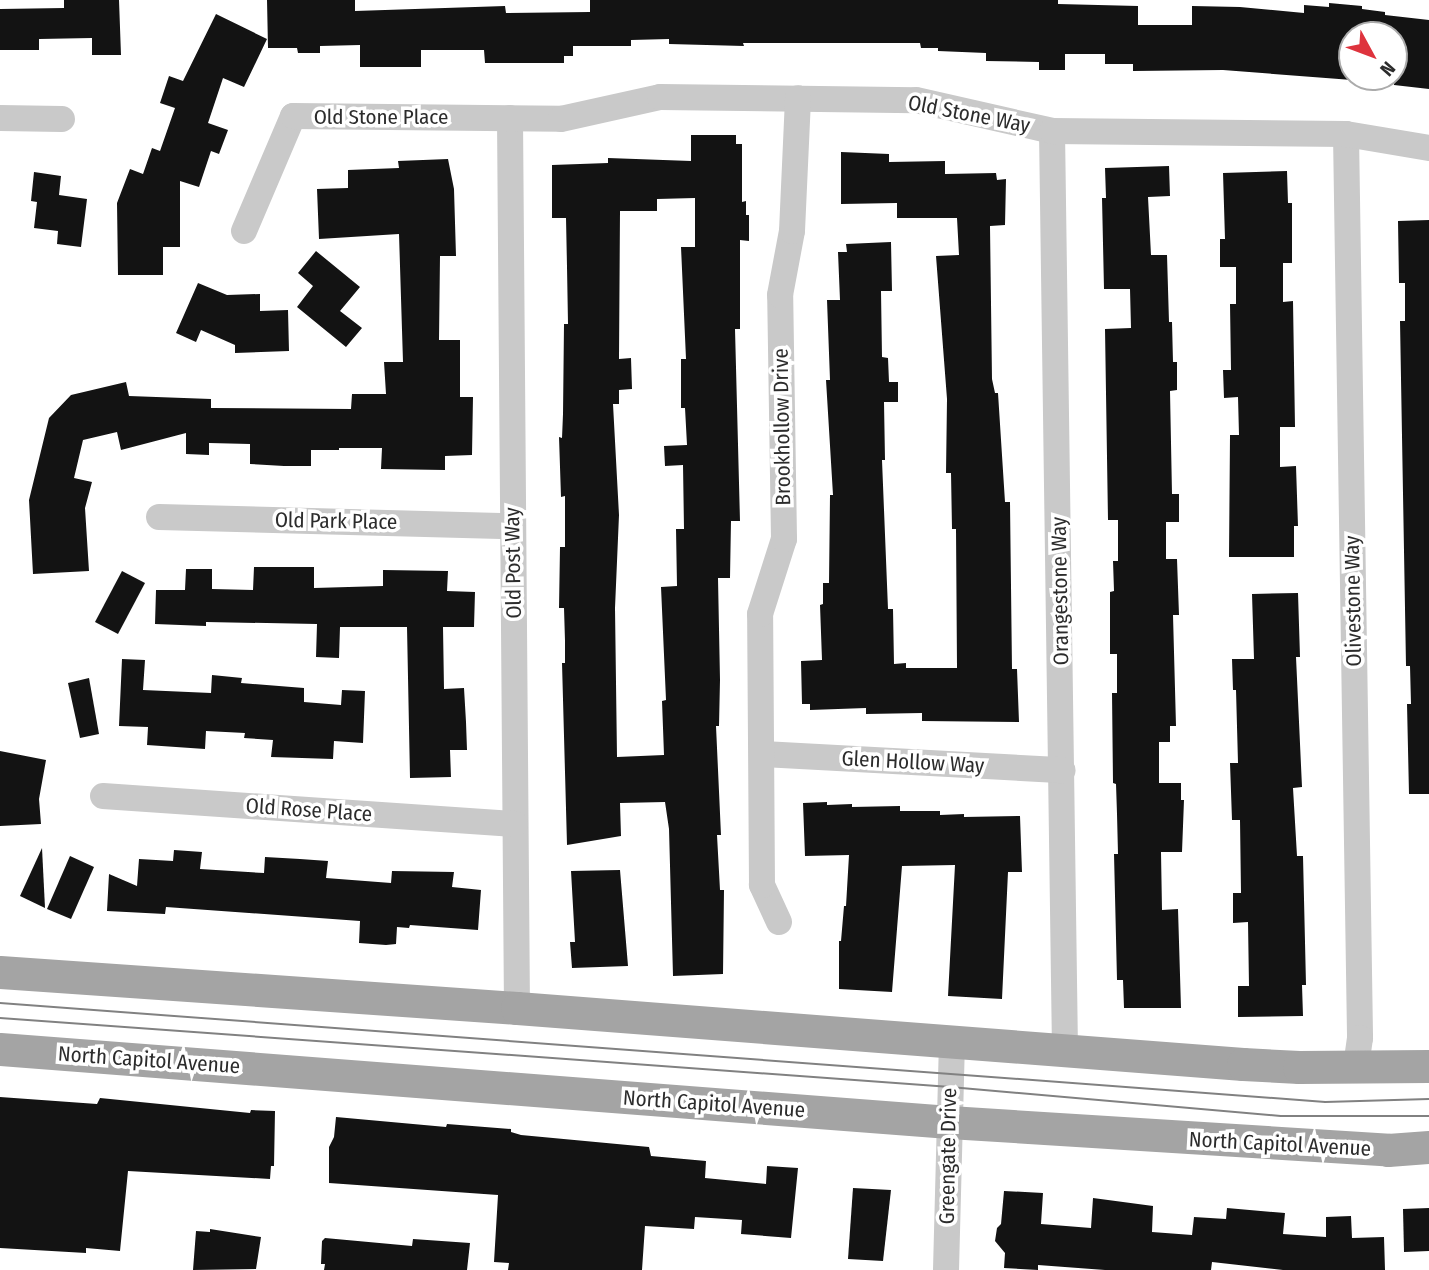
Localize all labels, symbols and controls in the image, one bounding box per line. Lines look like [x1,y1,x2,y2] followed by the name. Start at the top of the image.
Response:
[1338,21,1408,91] north arrow
[1375,57,1400,81] text: N
[906,90,1032,138] street label: Old Stone Way
[314,104,448,130] street label: Old Stone Place
[768,348,796,506] street label: Brookhollow Drive
[275,507,397,535] street label: Old Park Place
[499,507,527,619] street label: Old Post Way
[1046,517,1074,665] street label: Orangestone Way
[1339,535,1367,667] street label: Olivestone Way
[841,746,985,778] street label: Glen Hollow Way
[245,793,373,827] street label: Old Rose Place
[57,1041,241,1079] street label: North Capitol Avenue
[622,1085,806,1123] street label: North Capitol Avenue
[934,1087,962,1225] street label: Greengate Drive
[1188,1127,1372,1161] street label: North Capitol Avenue

